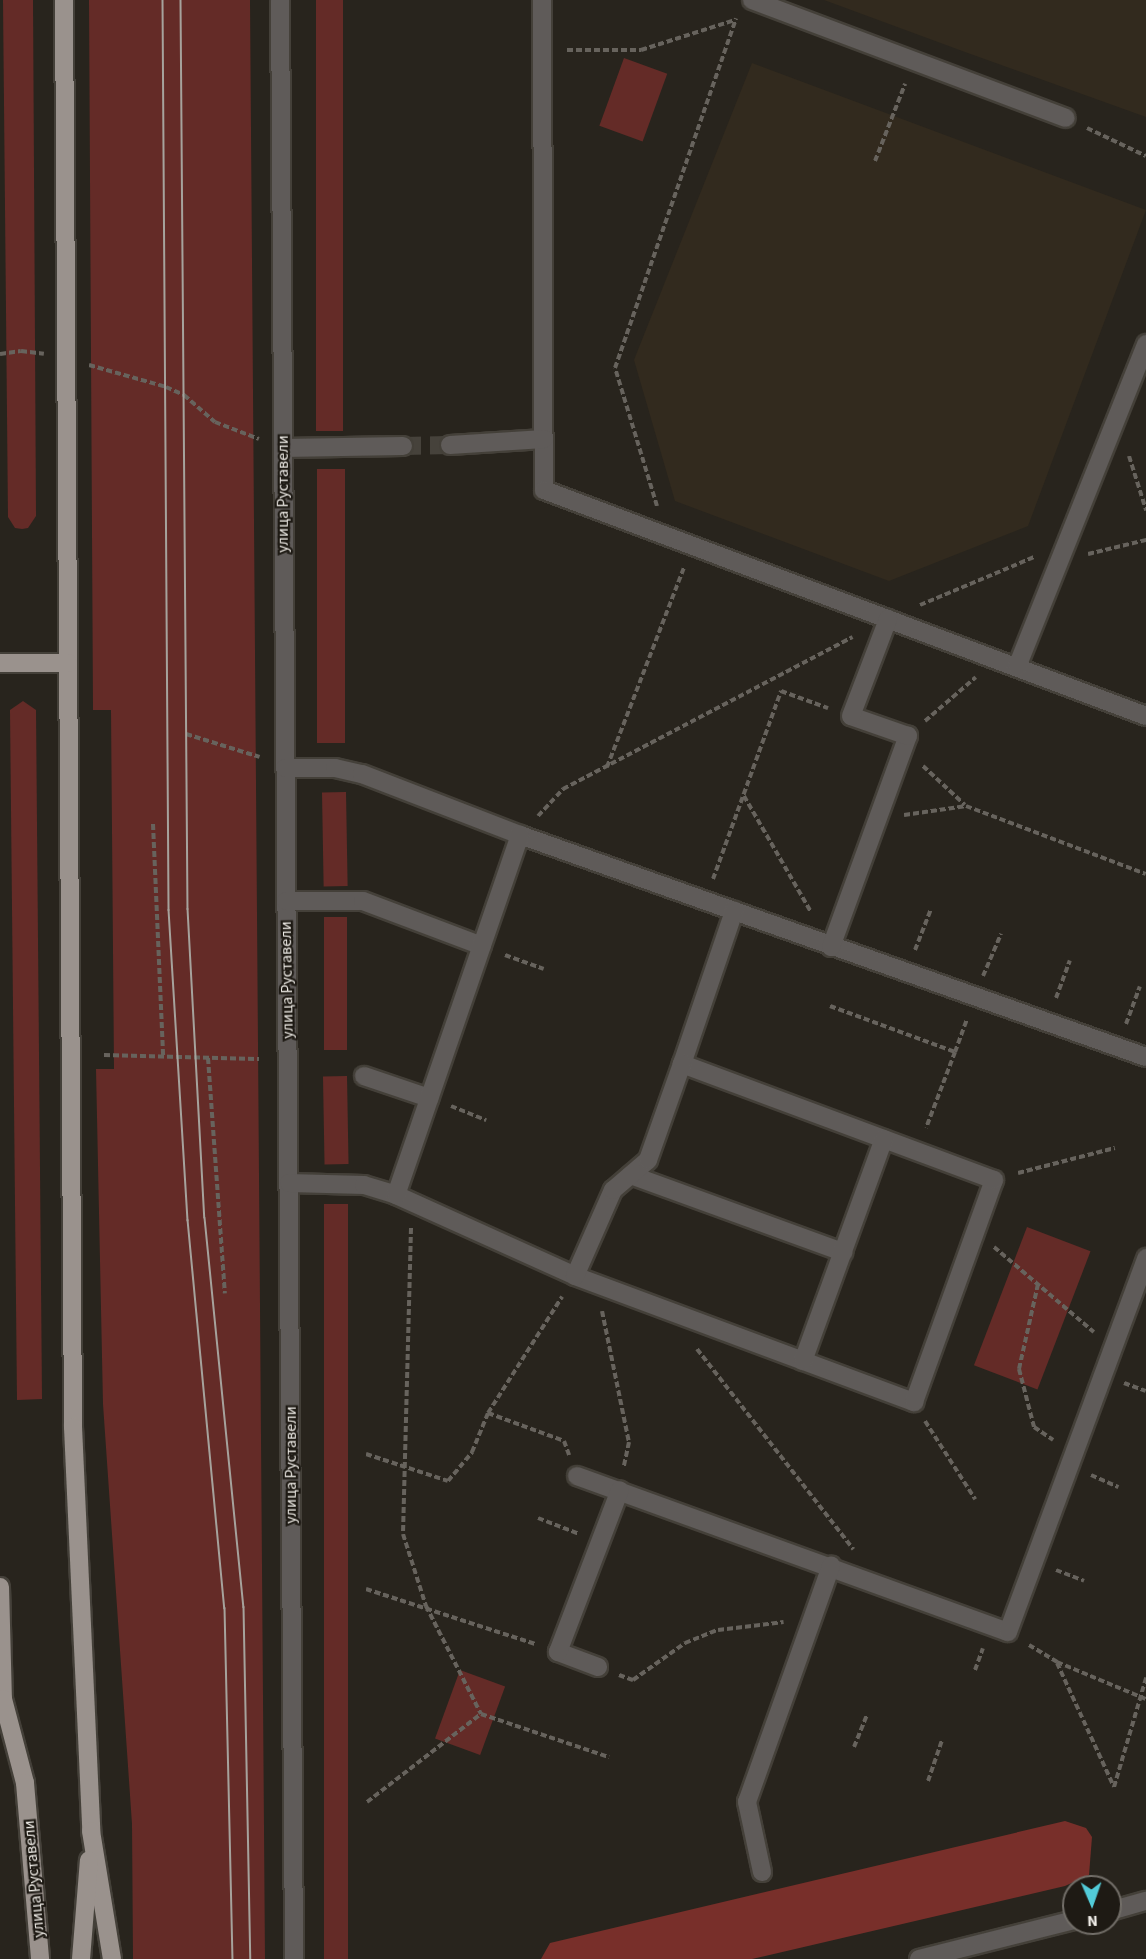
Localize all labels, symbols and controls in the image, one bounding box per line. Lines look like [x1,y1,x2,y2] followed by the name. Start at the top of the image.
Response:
[273,435,293,553] street label: улица Руставели
[276,921,298,1039] street label: улица Руставели
[281,1406,301,1524] street label: улица Руставели
[19,1820,49,1938] street label: улица Руставели
[1062,1875,1122,1935] north arrow
[1087,1910,1098,1932] text: N

